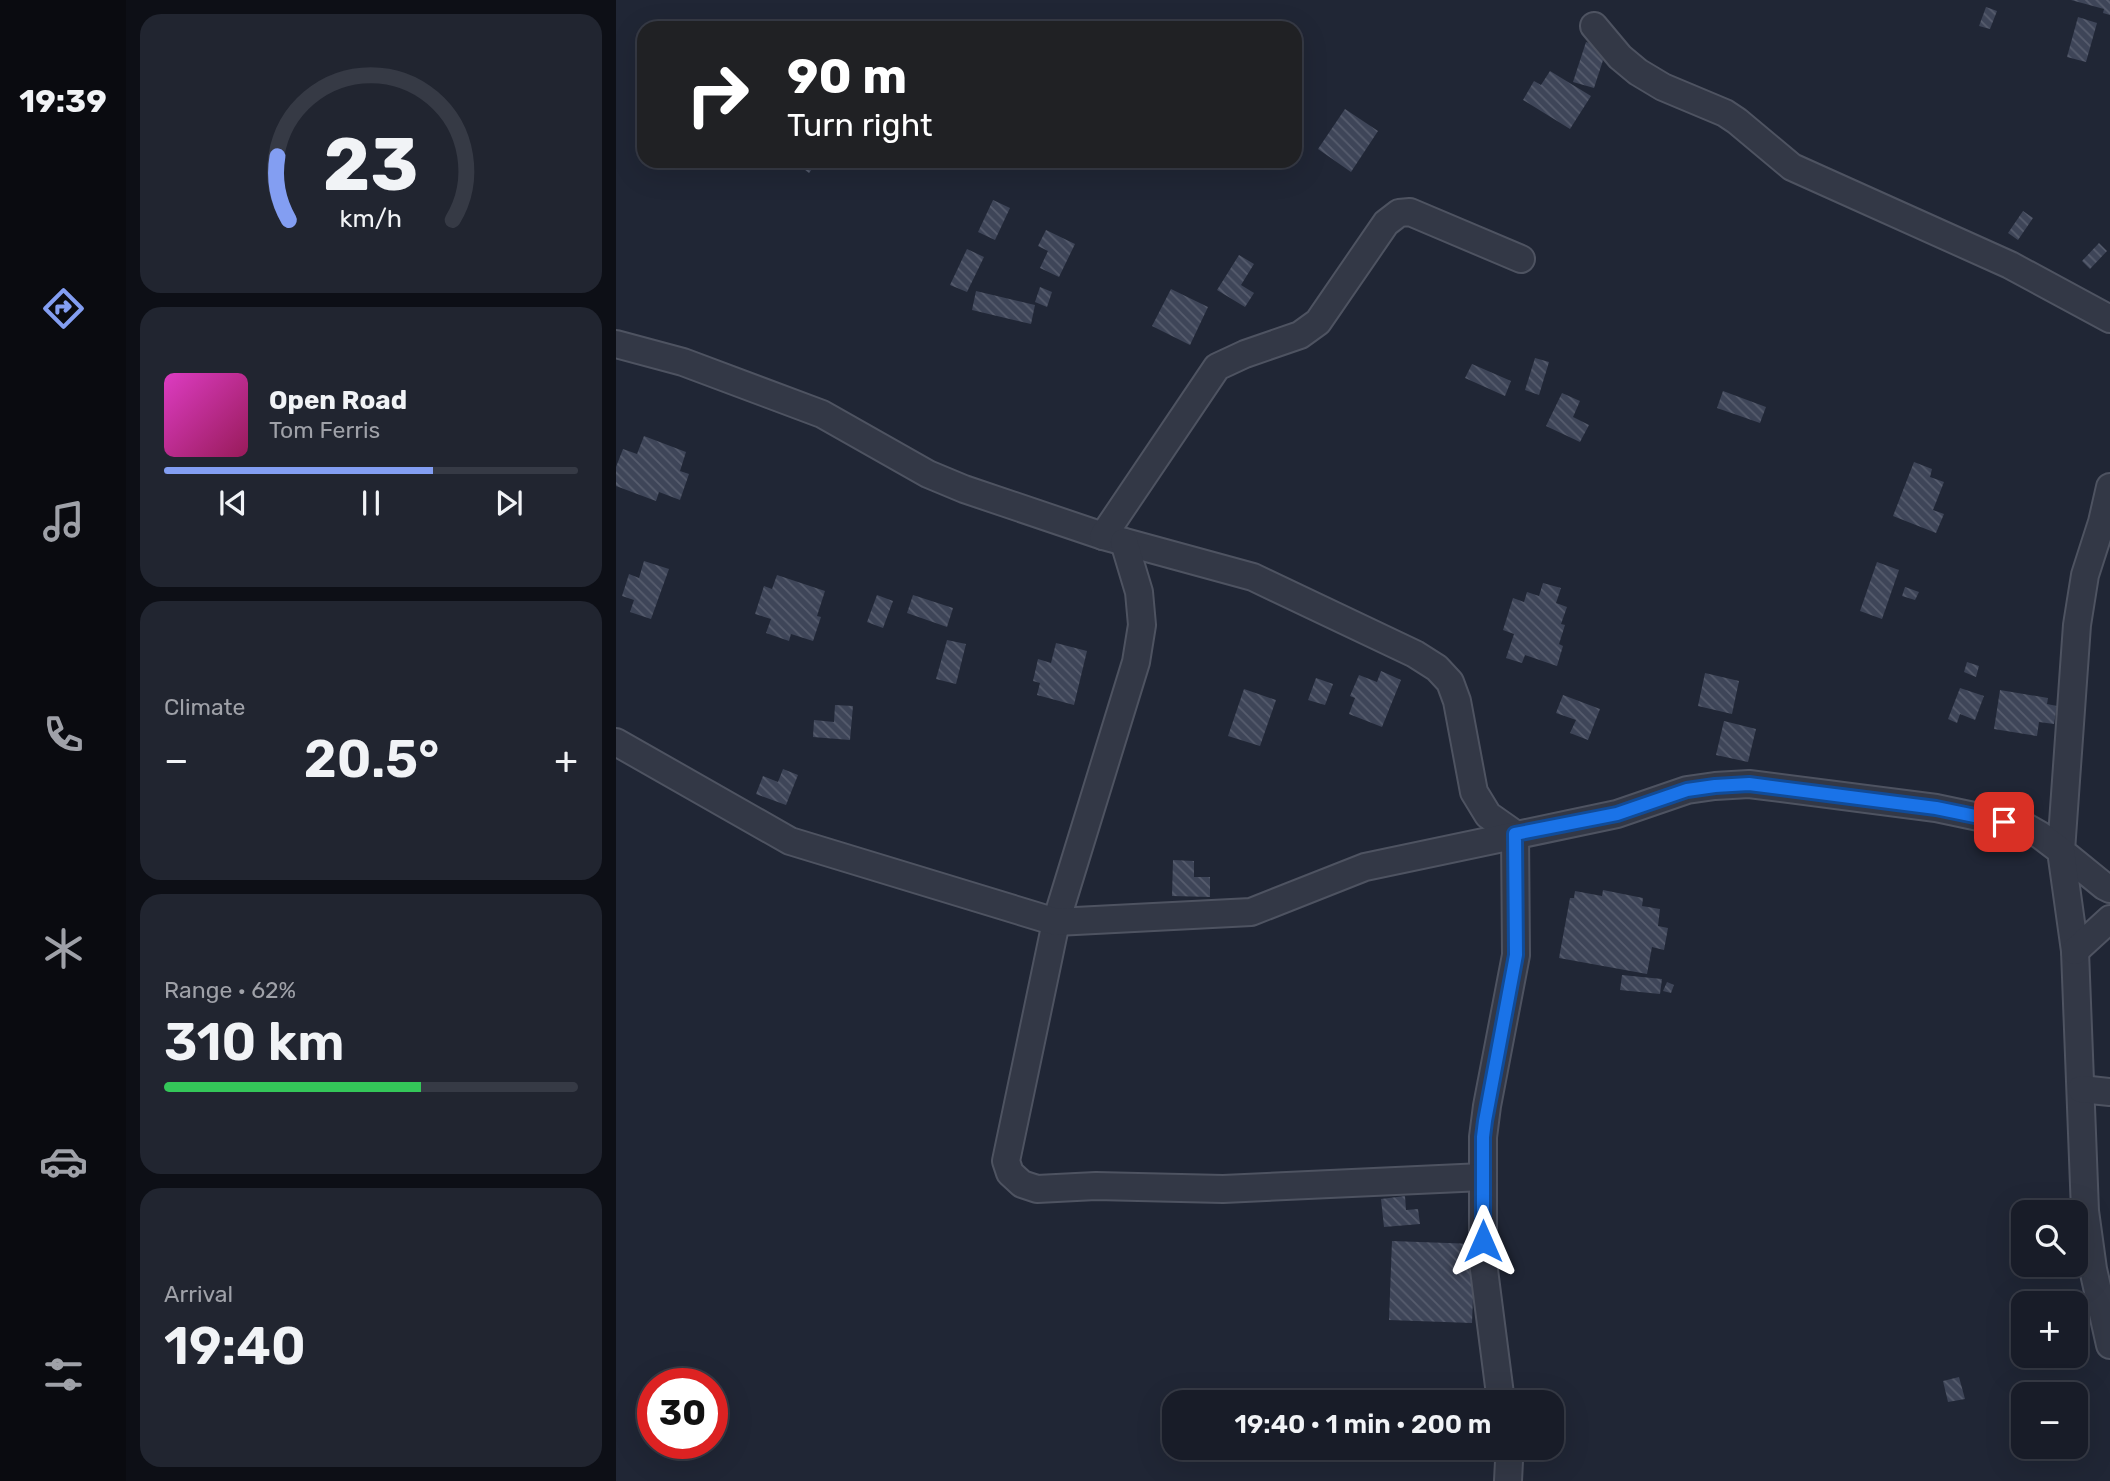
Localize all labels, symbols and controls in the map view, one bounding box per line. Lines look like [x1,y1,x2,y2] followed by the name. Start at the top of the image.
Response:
[787,47,907,105] text: 90 m
[672,49,763,140] icon: right
[19,82,107,120] text: 19:39
[787,106,932,144] text: Turn right
[323,122,419,208] text: 23
[340,204,402,233] text: km/h
[39,284,88,333] icon: directions
[269,385,407,416] text: Open Road
[269,416,380,444] text: Tom Ferris
[214,484,252,522] icon: previous
[352,484,390,522] icon: pause
[490,484,528,522] icon: next
[39,497,88,546] icon: music
[164,693,245,721] text: Climate
[39,710,88,759] icon: phone
[304,728,439,790] text: 20.5°
[164,737,189,783] text: −
[554,737,578,783] text: +
[1974,792,2034,852] pin
[1985,803,2023,841] icon: arrive
[39,924,88,973] icon: climate
[164,976,296,1004] text: Range · 62%
[164,1011,345,1073] text: 310 km
[39,1137,88,1186] icon: car
[2011,1200,2088,1459] map controls
[2011,1200,2088,1277] button: search
[1446,1204,1520,1278] position arrow
[164,1280,233,1308] text: Arrival
[2011,1291,2088,1368] button: +
[164,1315,306,1377] text: 19:40
[39,1350,88,1399] icon: filters
[637,1368,728,1459] speed limit sign: 30
[2011,1382,2088,1459] button: −
[1234,1409,1492,1440] text: 19:40 · 1 min · 200 m

